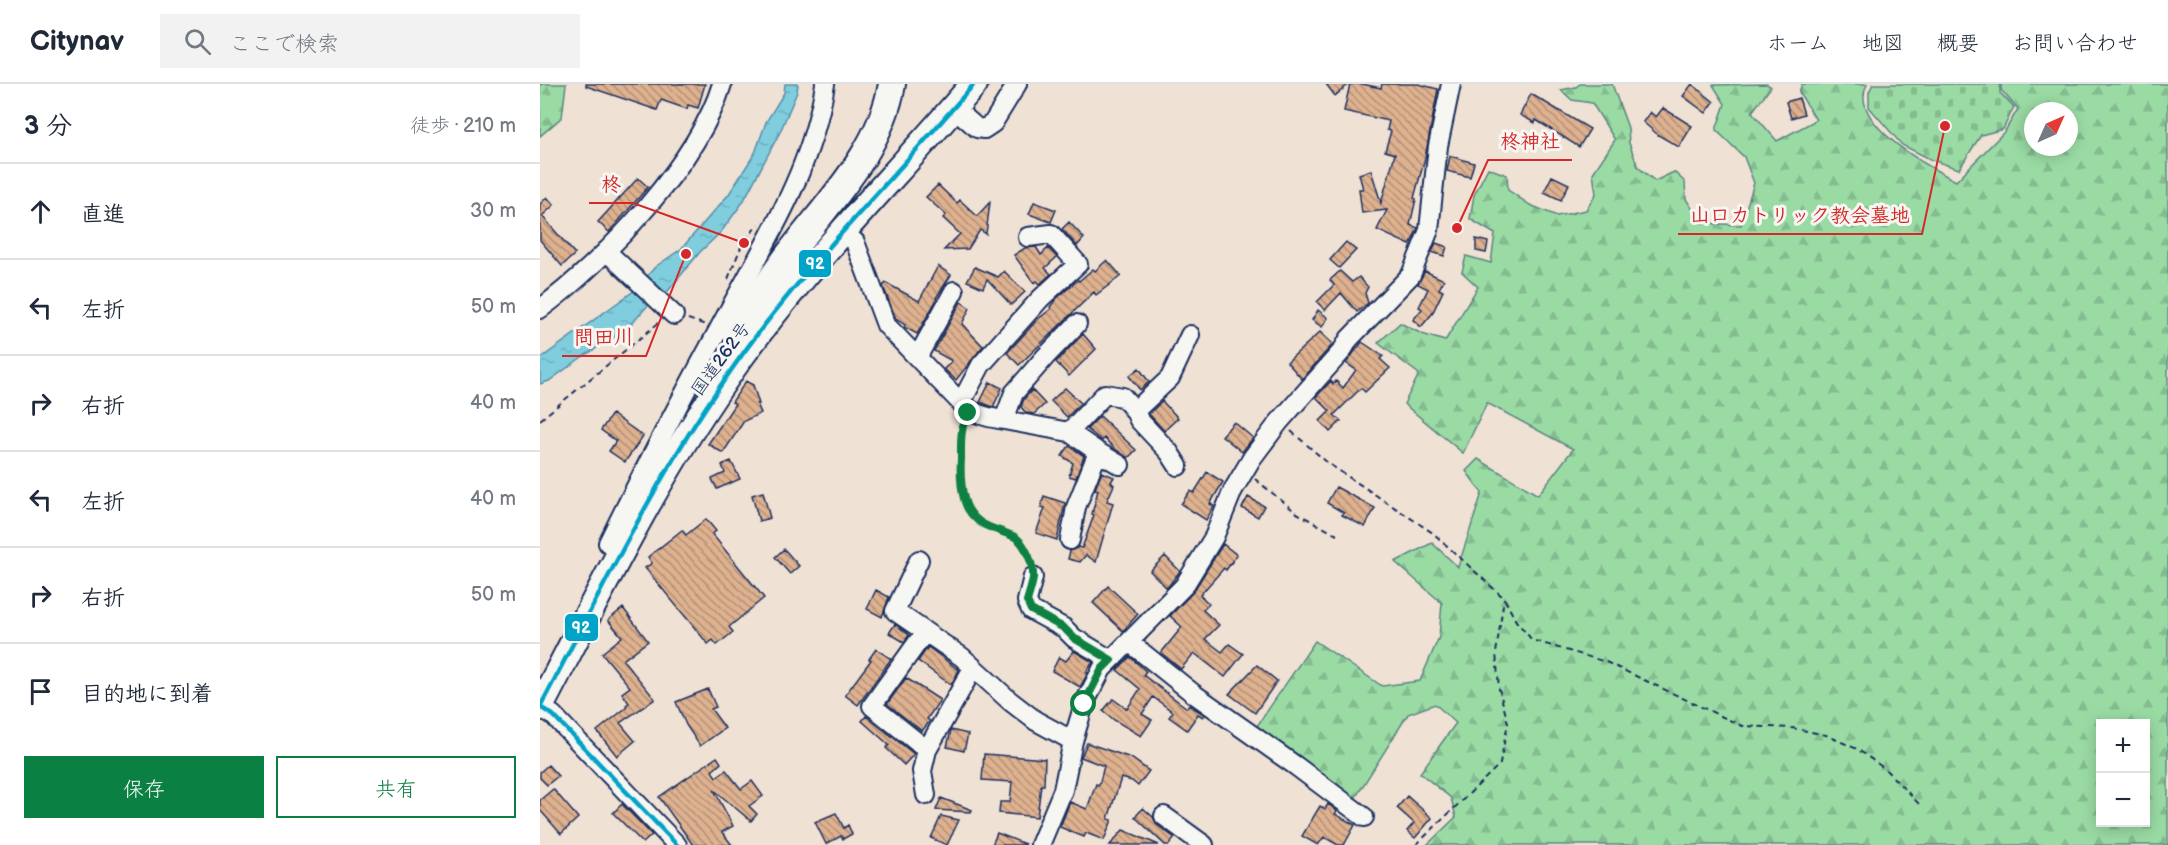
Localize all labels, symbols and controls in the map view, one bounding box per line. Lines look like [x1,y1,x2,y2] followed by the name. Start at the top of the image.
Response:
[160,14,580,68] search box
[30,25,124,58] text: Citynav
[181,25,214,58] icon: search
[229,31,339,58] text: ここで検索
[1767,31,1829,56] text: ホーム
[1862,31,1904,56] text: 地図
[1937,31,1979,56] text: 概要
[2012,31,2138,56] text: お問い合わせ
[2024,102,2078,156] north arrow
[24,111,72,142] text: 3 分
[410,114,516,138] text: 徒歩 · 210 m
[1488,122,1572,160] callout: 柊神社
[1500,130,1560,154] text: 柊神社
[589,165,633,203] callout: 柊
[601,173,621,197] text: 柊
[24,195,57,228] icon: ahead
[1678,196,1922,234] callout: 山口カトリック教会墓地
[470,199,516,223] text: 30 m
[81,201,125,228] text: 直進
[1690,204,1910,228] text: 山口カトリック教会墓地
[798,249,832,278] line badge: 92
[806,255,825,274] text: 92
[24,291,57,324] icon: left
[471,295,516,319] text: 50 m
[81,297,125,324] text: 左折
[562,318,646,356] callout: 問田川
[687,318,755,400] street label: 国道262号
[574,326,634,350] text: 問田川
[24,387,57,420] icon: right
[470,391,516,415] text: 40 m
[81,393,125,420] text: 右折
[954,399,980,425] route end
[24,483,57,516] icon: left
[470,487,516,511] text: 40 m
[81,489,125,516] text: 左折
[24,579,57,612] icon: right
[471,583,516,607] text: 50 m
[81,585,125,612] text: 右折
[564,613,599,642] line badge: 92
[572,619,591,638] text: 92
[24,675,57,708] icon: arrive
[81,681,213,708] text: 目的地に到着
[1070,690,1096,716] route start
[2096,719,2150,827] map controls
[2096,719,2150,773] button: +
[24,756,264,818] button: 保存
[276,756,516,818] button: 共有
[2096,773,2150,827] button: −

